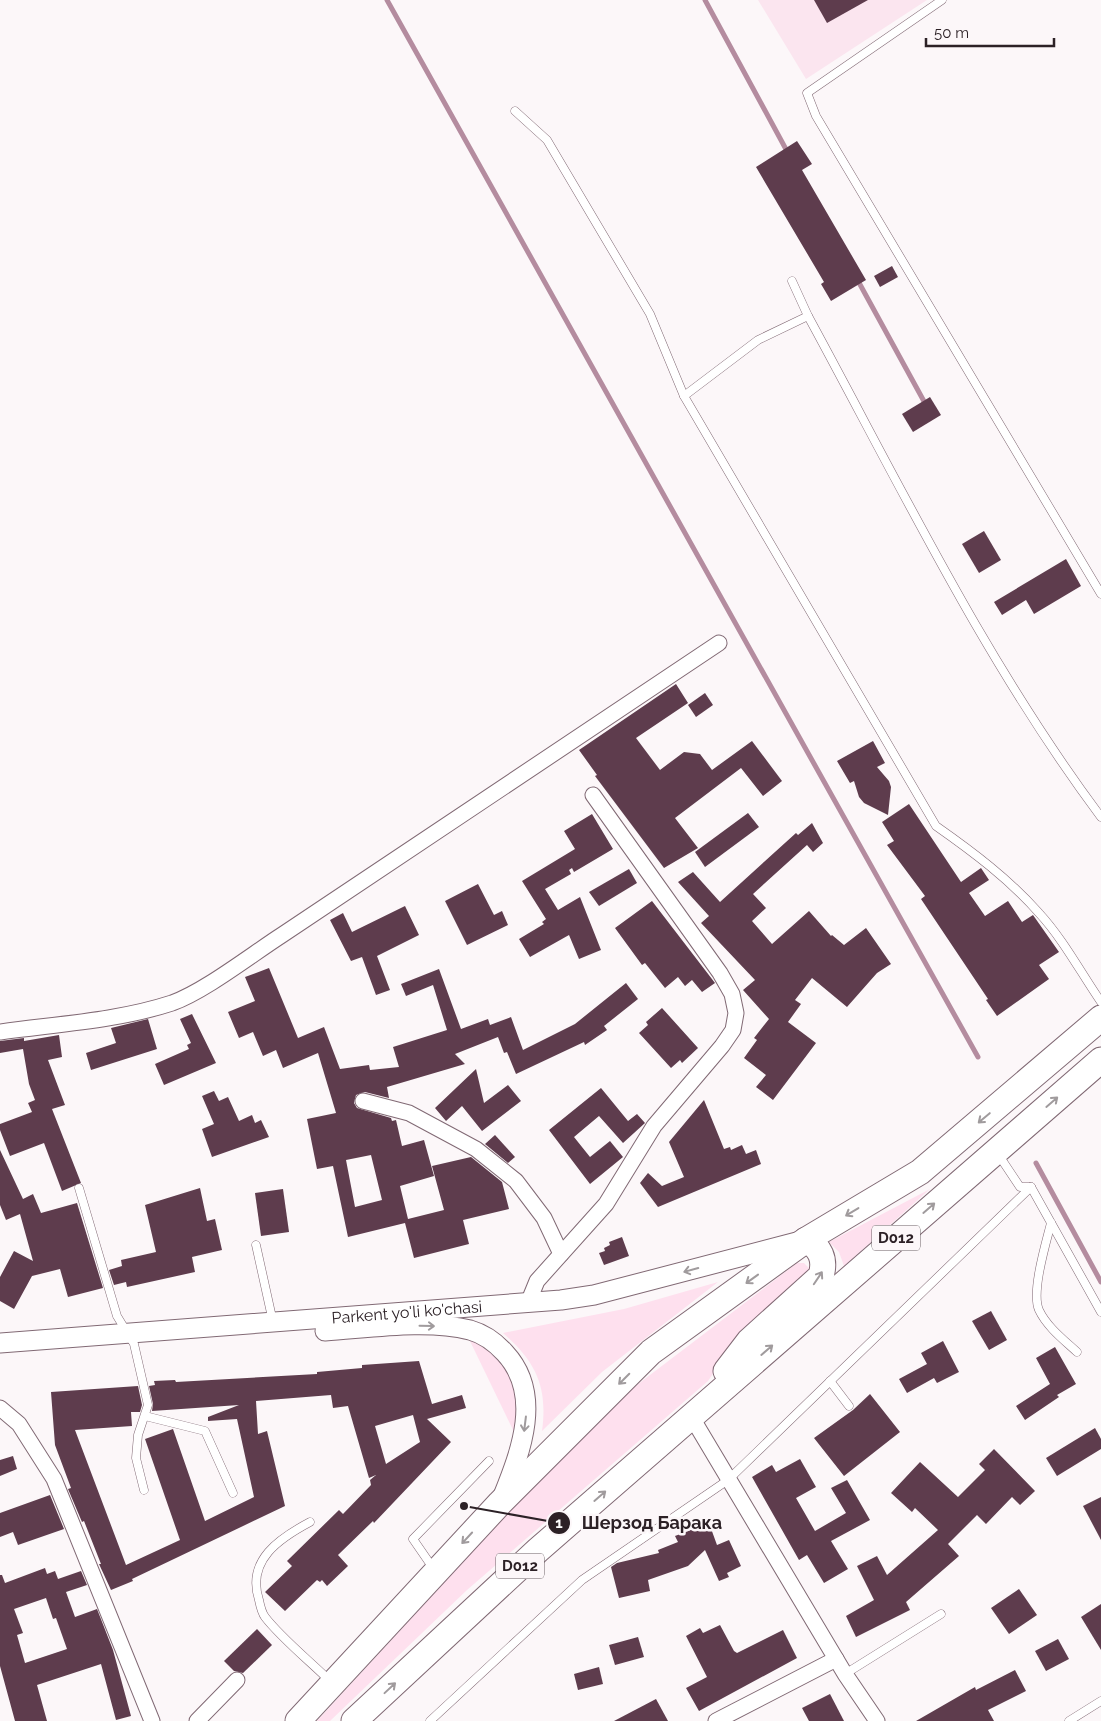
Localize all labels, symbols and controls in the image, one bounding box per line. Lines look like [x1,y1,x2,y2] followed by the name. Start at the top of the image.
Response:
[926,15,1054,47] scale bar
[934,24,969,42] text: 50 m
[1045,1097,1058,1108] one-way arrow
[978,1112,991,1124] one-way arrow
[923,1203,936,1214] one-way arrow
[846,1207,860,1217] one-way arrow
[872,1226,920,1250] road number: D012
[683,1265,699,1275] one-way arrow
[813,1271,823,1285] one-way arrow
[746,1273,759,1284] one-way arrow
[331,1297,483,1328] street label: Parkent yo'li ko'chasi
[418,1321,435,1331] one-way arrow
[761,1344,774,1355] one-way arrow
[619,1372,631,1384] one-way arrow
[520,1416,530,1432] one-way arrow
[593,1490,606,1501] one-way arrow
[547,1507,732,1540] callout: Шерзод Барака
[582,1512,722,1533] text: Шерзод Барака
[555,1514,563,1532] text: 1
[461,1532,473,1545] one-way arrow
[496,1554,544,1578] road number: D012
[383,1682,396,1694] one-way arrow

